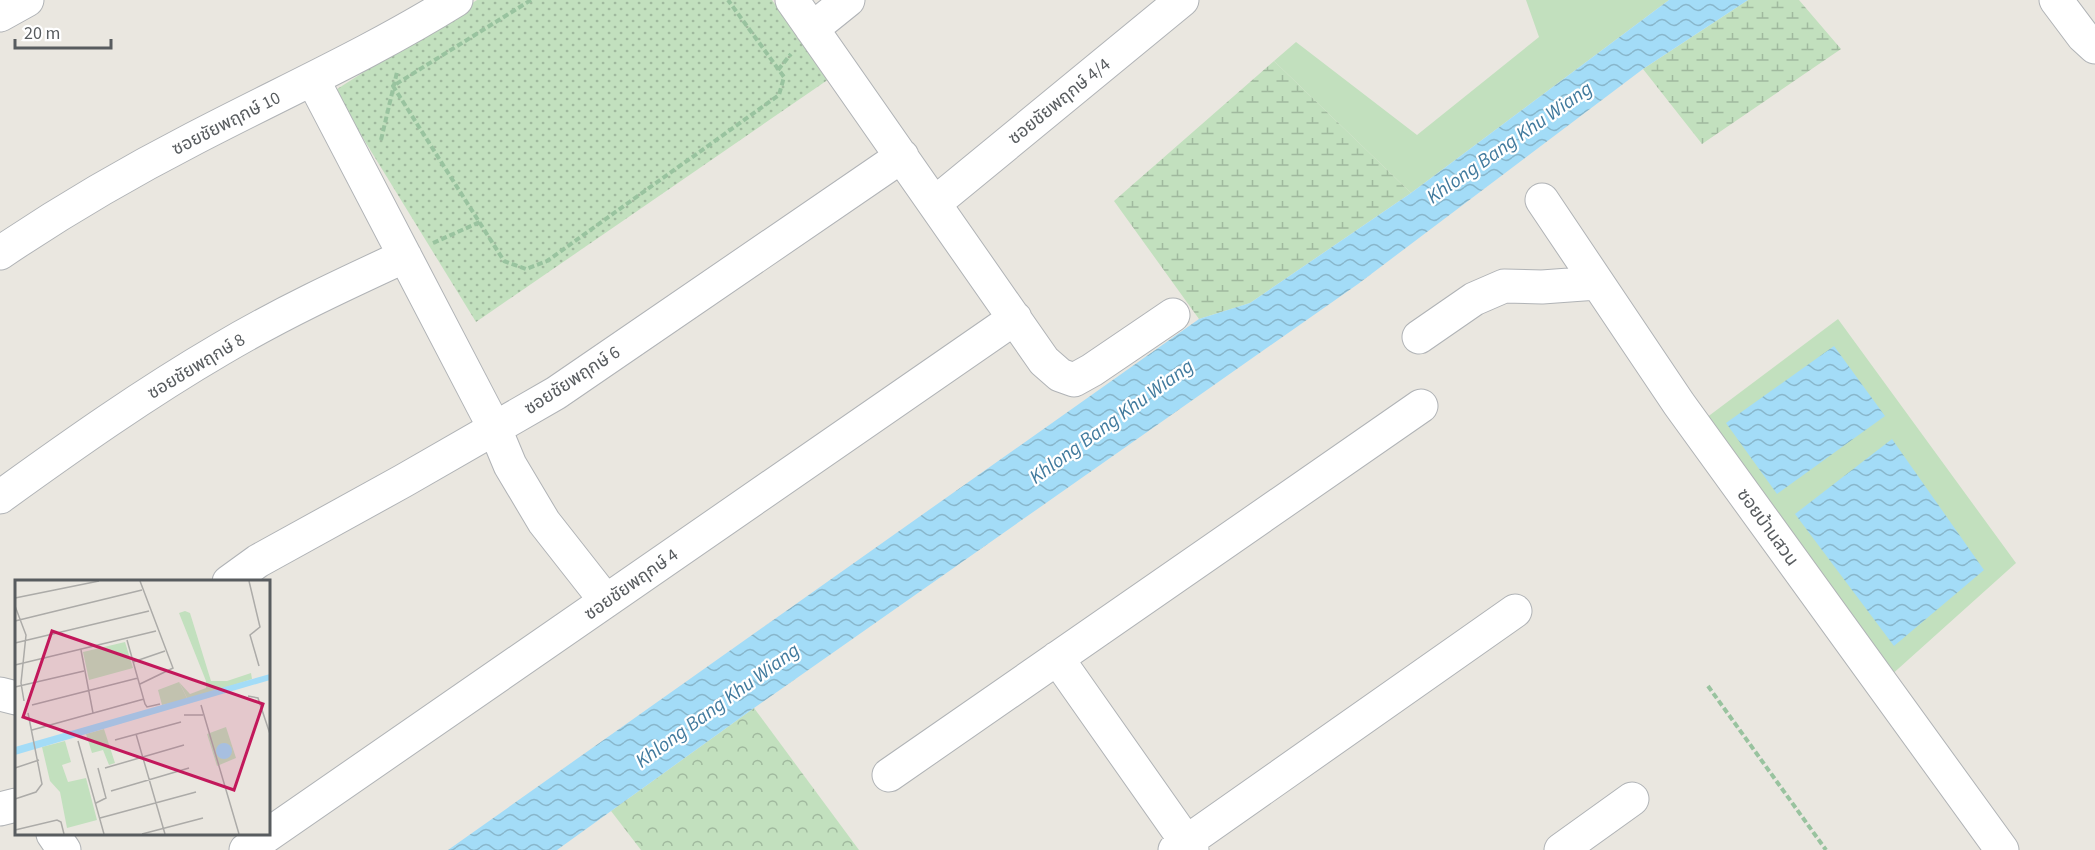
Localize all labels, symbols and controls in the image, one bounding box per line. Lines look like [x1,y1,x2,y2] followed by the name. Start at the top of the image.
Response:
[15,12,111,50] scale bar
[24,21,60,46] text: 20 m
[1003,52,1116,150] street label: ซอยชัยพฤกษ์ 4/4
[1421,75,1598,211] water label: Khlong Bang Khu Wiang
[168,85,285,162] street label: ซอยชัยพฤกษ์ 10
[143,327,250,405] street label: ซอยชัยพฤกษ์ 8
[519,340,625,421] street label: ซอยชัยพฤกษ์ 6
[1024,353,1199,491] water label: Khlong Bang Khu Wiang
[1731,483,1804,571] street label: ซอยบ้านสวน
[579,543,683,626] street label: ซอยชัยพฤกษ์ 4
[15,580,270,835] inset map
[630,637,805,775] water label: Khlong Bang Khu Wiang

